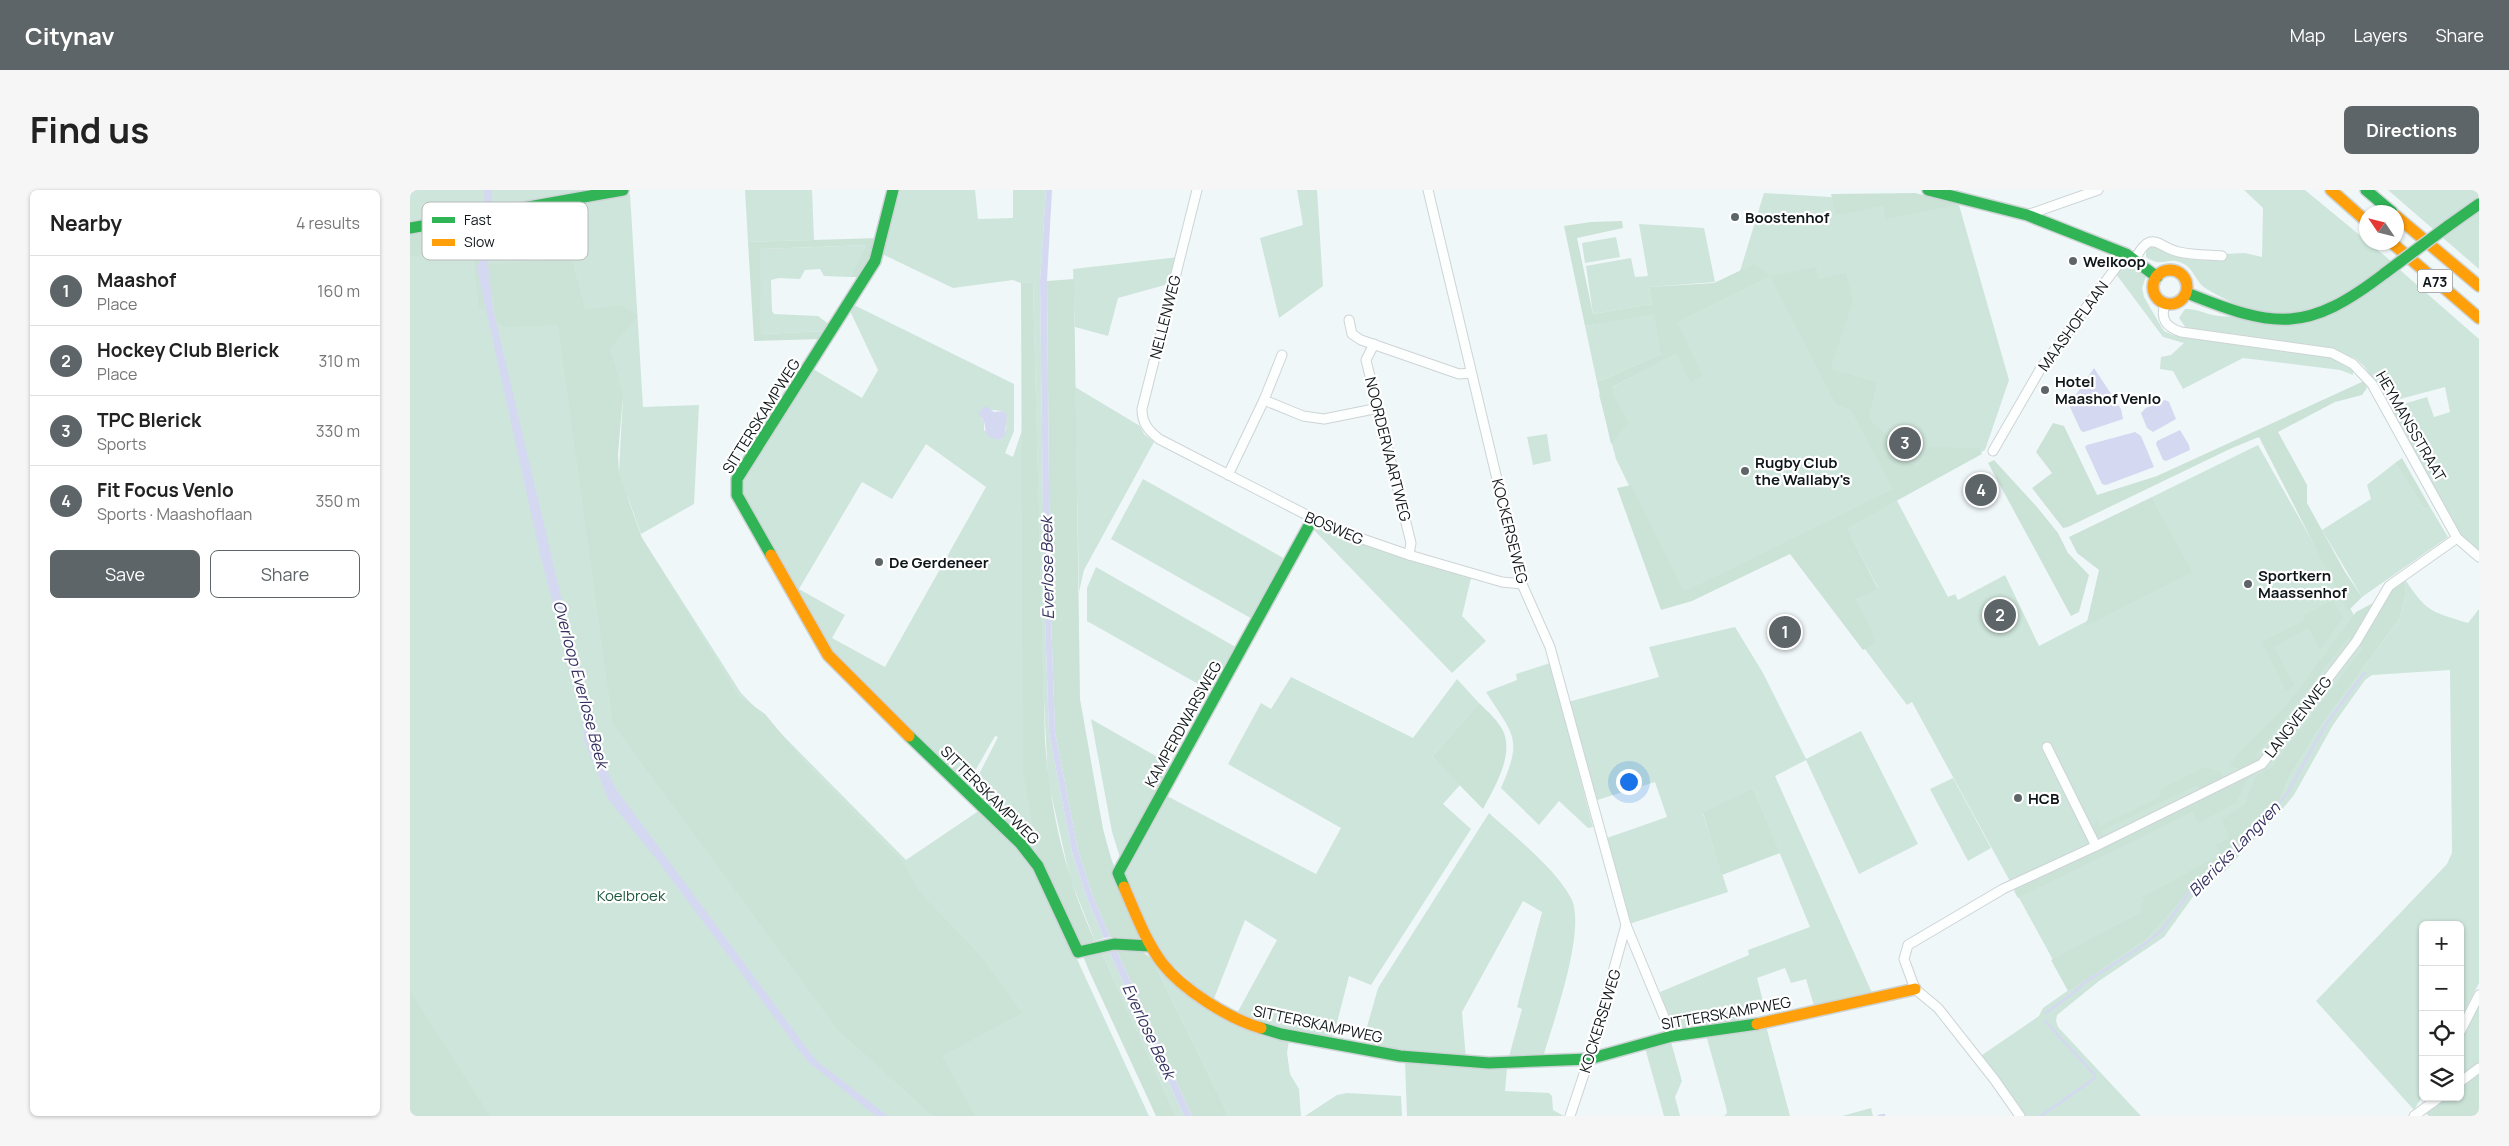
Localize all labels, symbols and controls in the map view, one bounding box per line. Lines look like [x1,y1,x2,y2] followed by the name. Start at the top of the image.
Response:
[25,19,115,52] text: Citynav
[2290,23,2325,47] text: Map
[2353,23,2407,47] text: Layers
[2435,23,2484,47] text: Share
[30,106,149,154] text: Find us
[2344,106,2479,154] button: Directions
[422,202,588,260] legend
[2359,205,2404,250] north arrow
[1745,207,1830,228] place label: Boostenhof
[50,209,122,237] text: Nearby
[464,210,492,229] text: Fast
[1729,211,1741,223] marker: Boostenhof
[296,212,360,234] text: 4 results
[464,232,495,251] text: Slow
[2083,251,2146,272] place label: Welkoop
[2067,255,2079,267] marker: Welkoop
[97,267,176,293] text: Maashof
[2418,270,2452,292] road number: A73
[1144,272,1186,361] street label: NELLENWEG
[2033,276,2113,376] street label: MAASHOFLAAN
[62,280,70,302] text: 1
[317,280,360,302] text: 160 m
[97,293,137,315] text: Place
[97,337,279,363] text: Hockey Club Blerick
[61,350,71,372] text: 2
[318,350,360,372] text: 310 m
[717,354,805,477] street label: SITTERSKAMPWEG
[97,363,137,385] text: Place
[2371,367,2451,485] street label: HEYMANSSTRAAT
[2055,371,2161,409] place label: Hotel Maashof Venlo
[1360,375,1416,524] street label: NOORDERVAARTWEG
[2039,384,2051,396] marker: Hotel Maashof Venlo
[97,407,201,433] text: TPC Blerick
[61,420,71,442] text: 3
[316,420,360,442] text: 330 m
[1889,424,1921,462] pin: 3
[97,433,146,455] text: Sports
[1755,452,1850,490] place label: Rugby Club the Wallaby's
[1739,465,1751,477] marker: Rugby Club the Wallaby's
[1965,471,1997,509] pin: 4
[1487,476,1533,586] street label: KOCKERSEWEG
[97,477,234,503] text: Fit Focus Venlo
[61,490,71,512] text: 4
[315,490,360,512] text: 350 m
[97,503,252,525] text: Sports · Maashoflaan
[1301,506,1367,550] street label: BOSWEG
[1035,514,1059,619] water label: Everlose Beek
[50,550,200,598] button: Save
[210,550,360,598] button: Share
[889,552,989,573] place label: De Gerdeneer
[873,556,885,568] marker: De Gerdeneer
[2258,565,2347,603] place label: Sportkern Maassenhof
[2242,578,2254,590] marker: Sportkern Maassenhof
[1984,596,2016,634] pin: 2
[548,598,614,772] water label: Overloop Everlose Beek
[1769,613,1801,651] pin: 1
[1140,657,1227,791] street label: KAMPERDWARSWEG
[2260,672,2337,762] street label: LANGVENWEG
[936,741,1044,849] street label: SITTERSKAMPWEG
[1616,769,1642,795] your location
[2028,788,2060,809] place label: HCB
[2012,792,2024,804] marker: HCB
[2183,797,2285,901] water label: Blericks Langven
[597,885,666,906] park label: Koelbroek
[2419,921,2464,1101] map controls
[2419,921,2464,966] button: +
[1574,966,1626,1075] street label: KOCKERSEWEG
[2419,966,2464,1011] button: −
[1117,980,1182,1084] water label: Everlose Beek
[1659,991,1793,1035] street label: SITTERSKAMPWEG
[1251,1000,1385,1048] street label: SITTERSKAMPWEG
[2419,1011,2464,1056] button: locate
[2419,1056,2464,1101] button: layers

